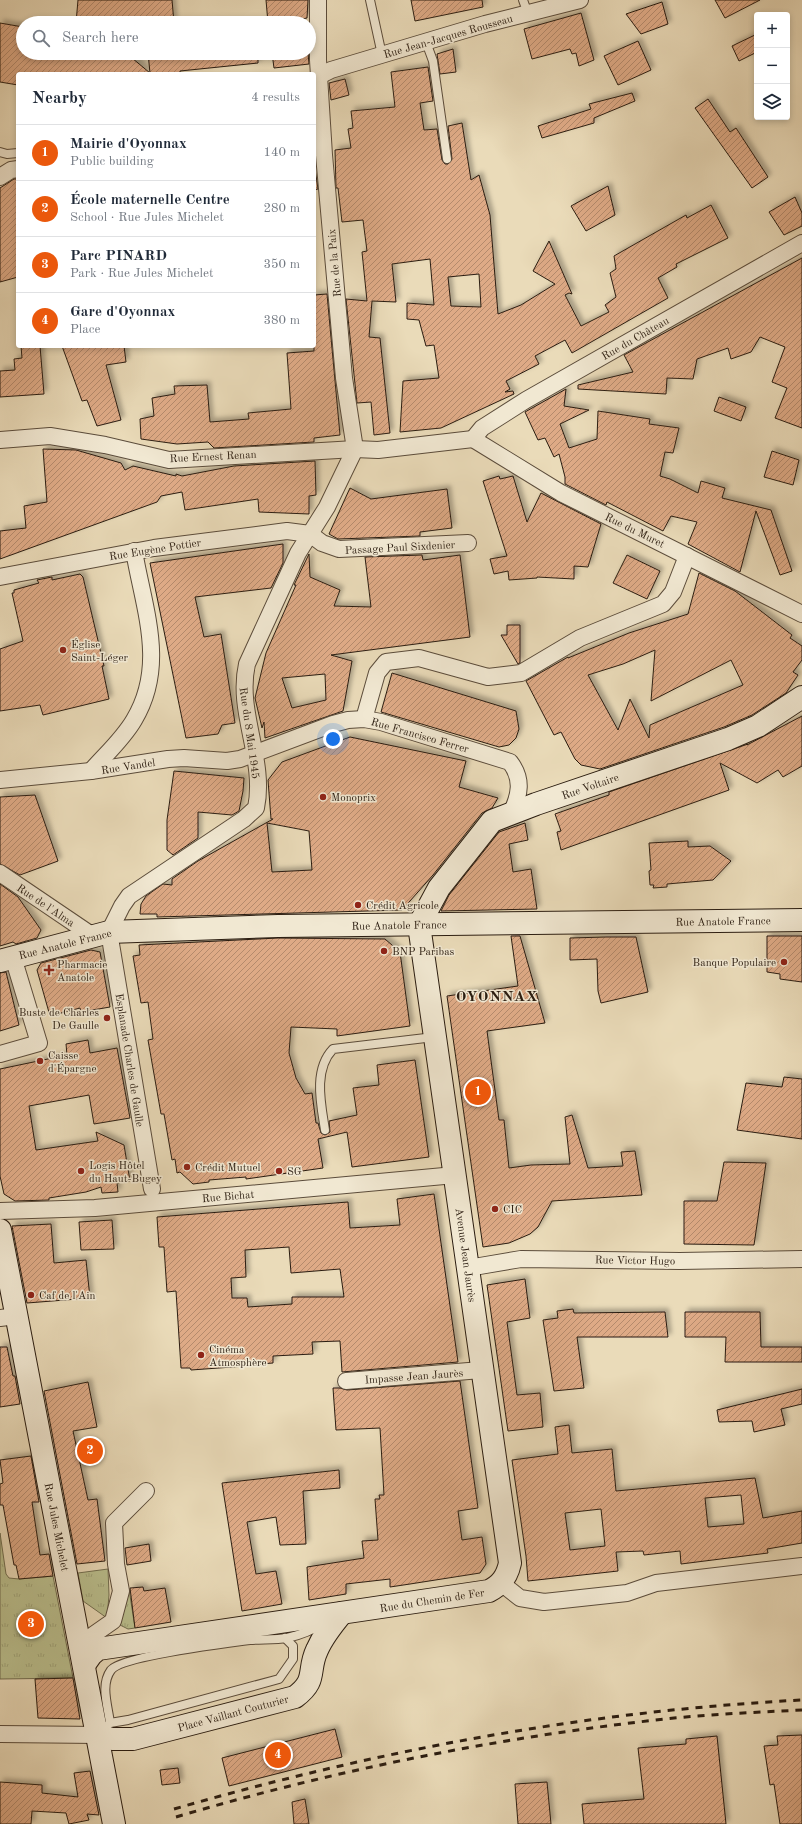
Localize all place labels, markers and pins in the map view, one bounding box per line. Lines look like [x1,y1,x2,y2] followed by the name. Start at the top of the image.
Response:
[71,638,129,664] place label: Église Saint-Léger
[58,645,68,655] marker: Église Saint-Léger
[318,792,328,802] marker: Monoprix
[331,793,376,804] place label: Monoprix
[353,900,363,910] marker: Crédit Agricole
[366,901,439,912] place label: Crédit Agricole
[379,946,389,956] marker: BNP Paribas
[392,947,455,958] place label: BNP Paribas
[779,957,789,967] marker: Banque Populaire
[693,958,776,969] place label: Banque Populaire
[57,960,107,984] place label: Pharmacie Anatole
[44,965,54,975] marker: Pharmacie Anatole
[19,1008,99,1032] place label: Buste de Charles De Gaulle
[102,1013,112,1023] marker: Buste de Charles De Gaulle
[48,1051,97,1075] place label: Caisse d'Épargne
[35,1056,45,1066] marker: Caisse d'Épargne
[465,1077,491,1107] pin: 1
[89,1161,162,1185] place label: Logis Hôtel du Haut-Bugey
[182,1162,192,1172] marker: Crédit Mutuel
[195,1163,260,1174] place label: Crédit Mutuel
[76,1166,86,1176] marker: Logis Hôtel du Haut-Bugey
[274,1166,284,1176] marker: SG
[287,1167,302,1178] place label: SG
[490,1204,500,1214] marker: CIC
[503,1205,522,1216] place label: CIC
[26,1290,36,1300] marker: Caf de l'Ain
[39,1291,95,1302] place label: Caf de l'Ain
[209,1345,267,1369] place label: Cinéma Atmosphère
[196,1350,206,1360] marker: Cinéma Atmosphère
[77,1436,103,1466] pin: 2
[18,1609,44,1639] pin: 3
[265,1740,291,1770] pin: 4

